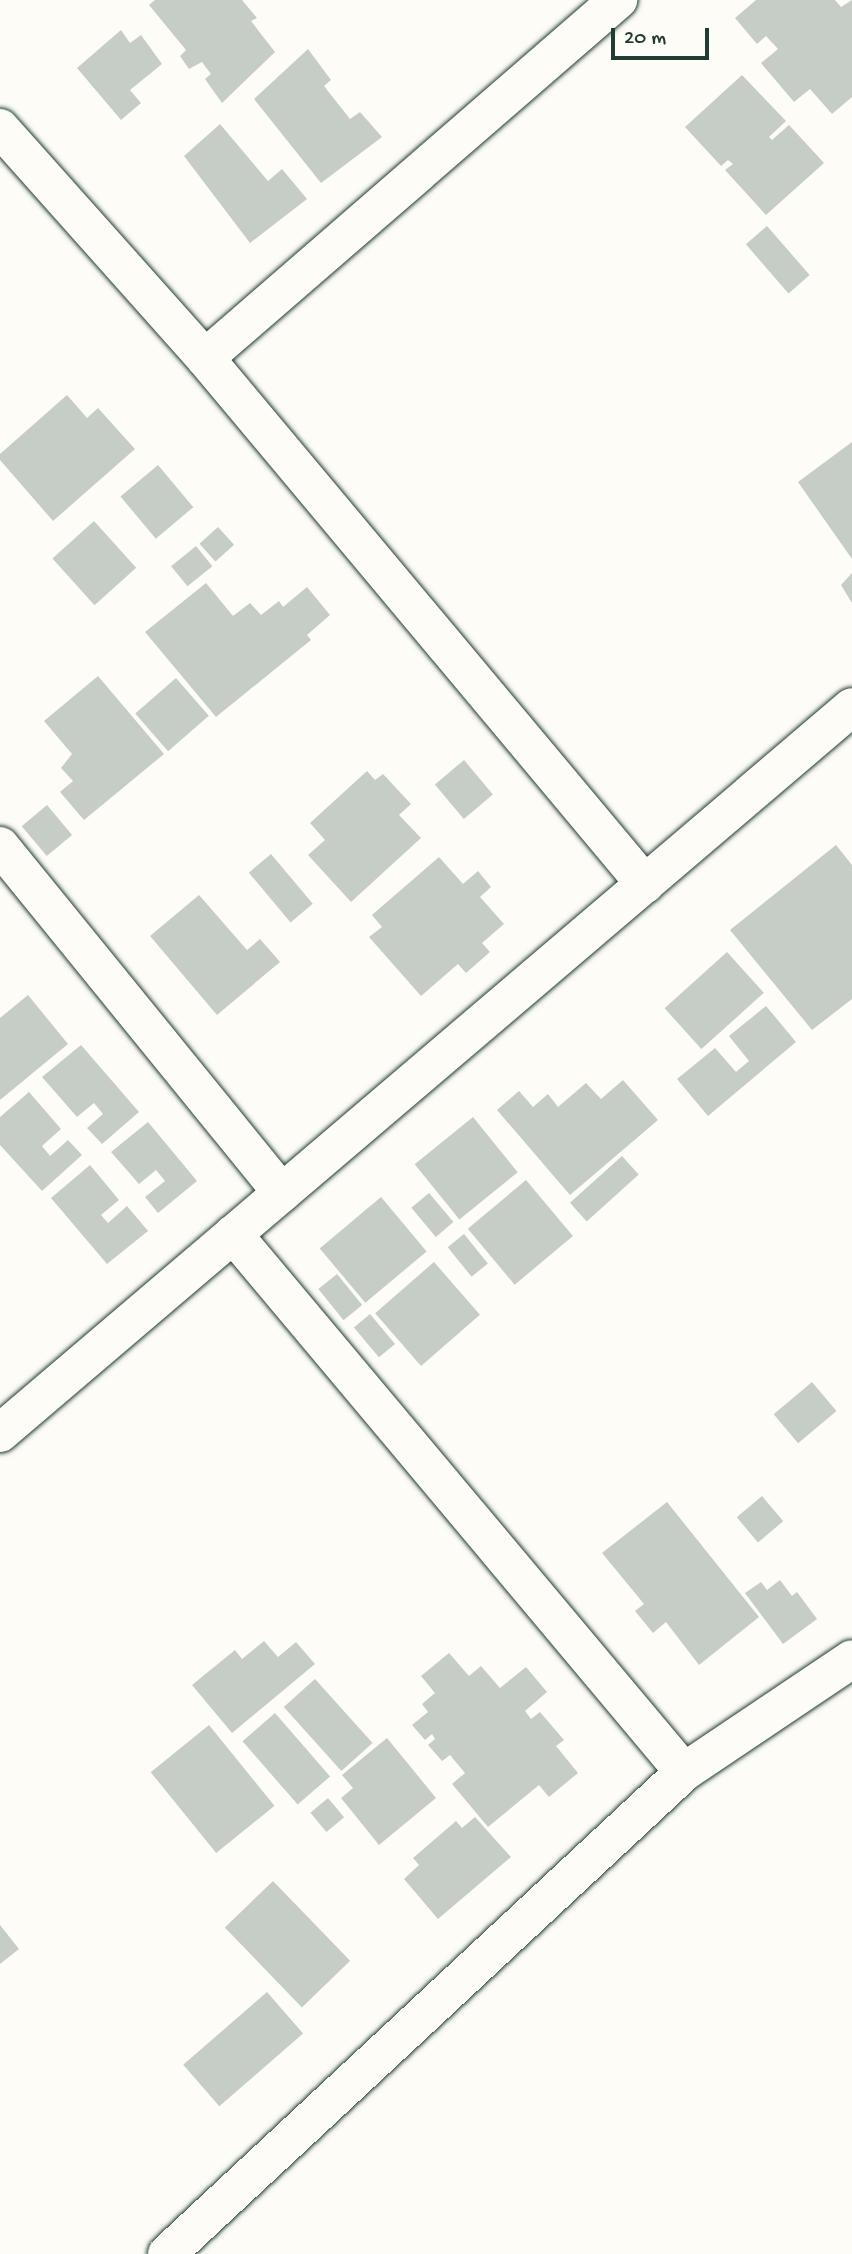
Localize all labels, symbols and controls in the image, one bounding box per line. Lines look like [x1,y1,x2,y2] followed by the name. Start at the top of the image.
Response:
[614,14,712,58] scale bar
[624,27,666,52] text: 20 m

